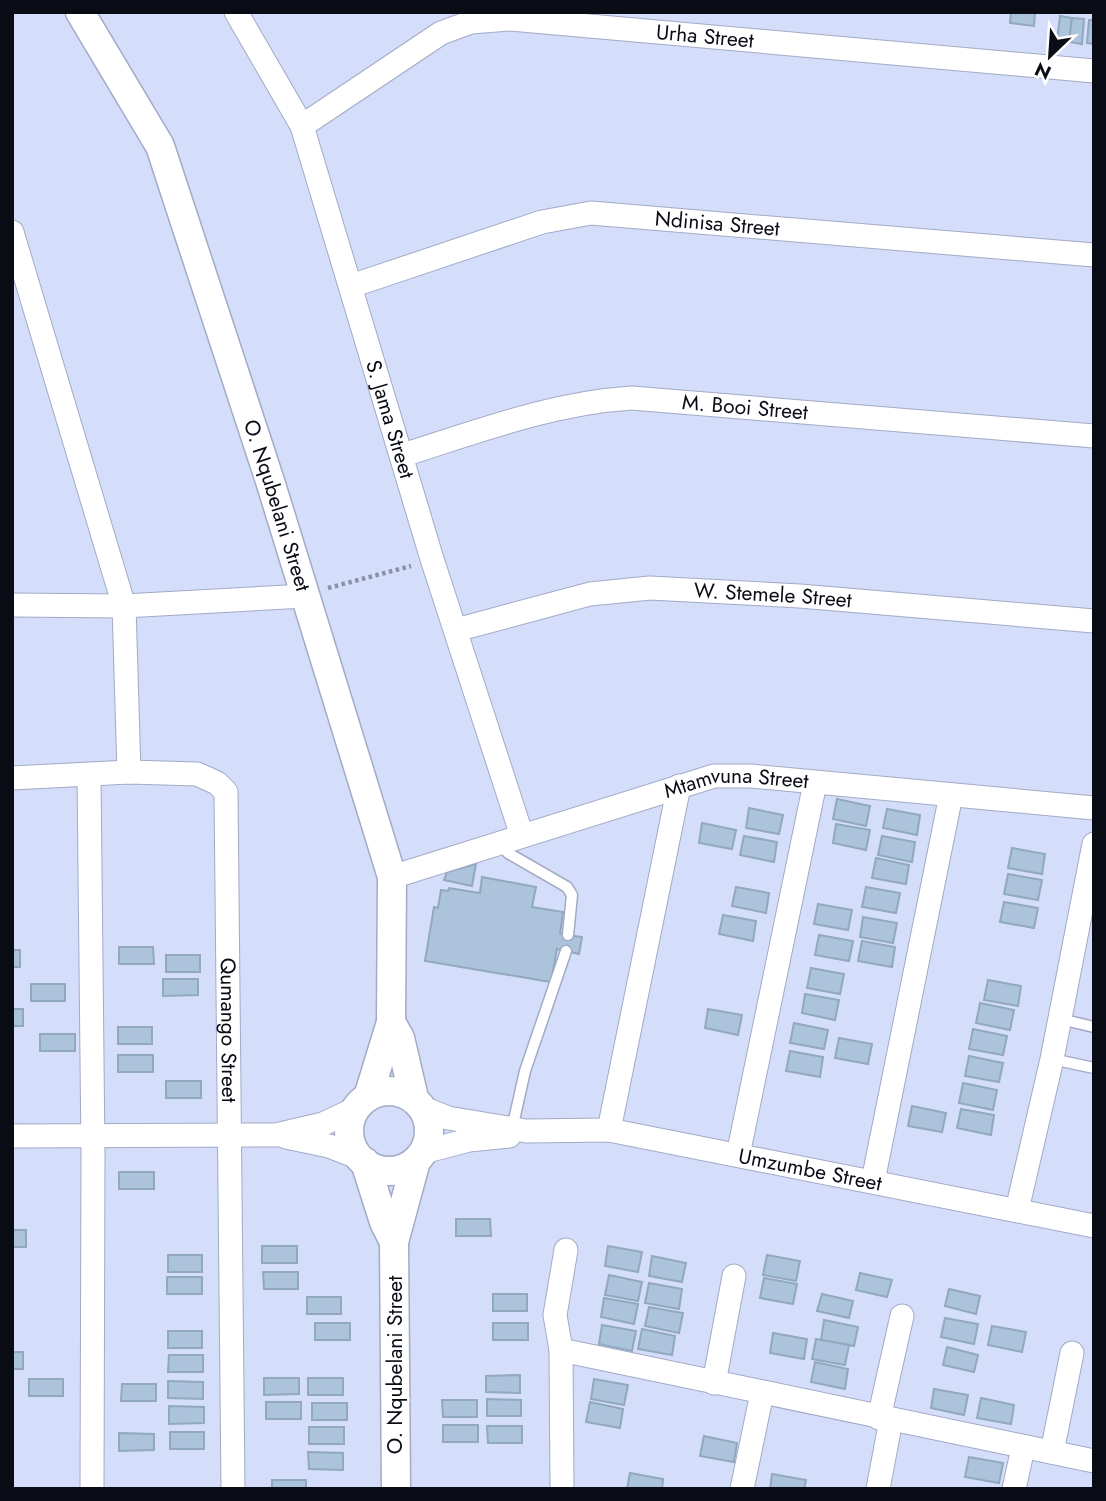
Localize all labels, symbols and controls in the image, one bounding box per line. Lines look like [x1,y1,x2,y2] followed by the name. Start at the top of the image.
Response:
[655,17,755,56] street label: Urha Street
[1015,21,1085,91] north arrow
[1030,56,1056,86] text: N
[654,203,781,244] street label: Ndinisa Street
[358,356,422,482] street label: S. Jama Street
[681,387,809,427] street label: M. Booi Street
[236,416,318,595] street label: O. Nqubelani Street
[693,575,853,615] street label: W. Stemele Street
[660,761,810,806] street label: Mtamvuna Street
[213,957,244,1103] street label: Qumango Street
[736,1141,884,1199] street label: Umzumbe Street
[380,1276,410,1454] street label: O. Nqubelani Street

